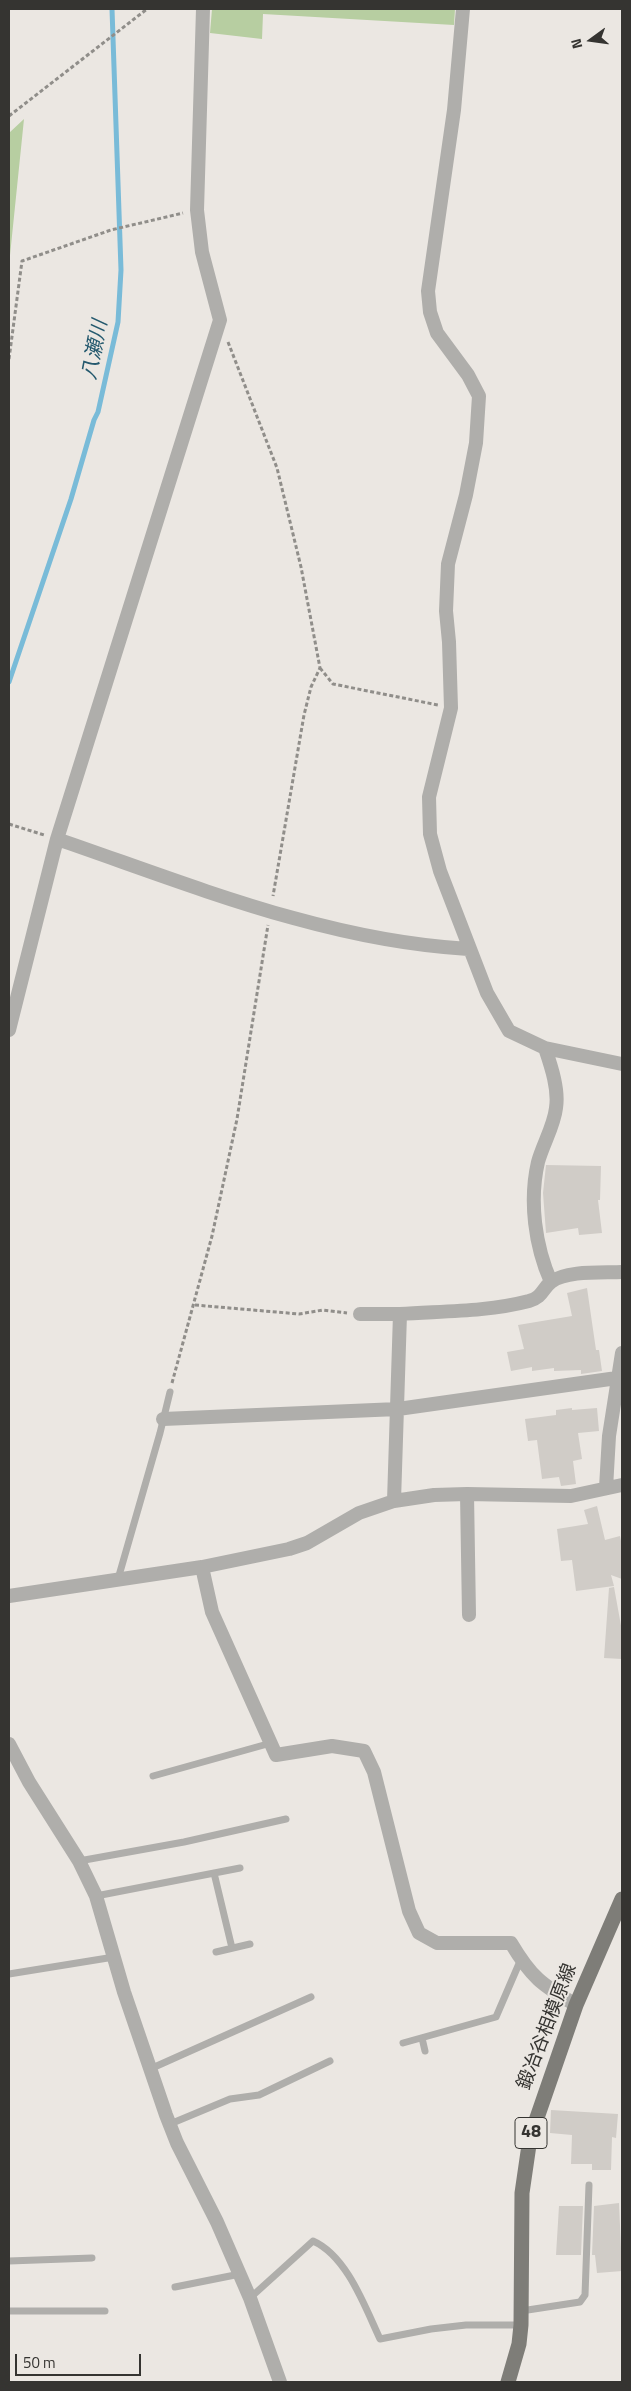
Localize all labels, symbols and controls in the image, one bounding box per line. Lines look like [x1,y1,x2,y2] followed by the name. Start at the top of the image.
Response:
[566,15,616,65] north arrow
[565,37,587,51] text: N
[78,318,114,382] water label: 八瀬川
[514,1961,582,2093] street label: 鍛冶谷相模原線
[515,2118,547,2148] road number: 48
[18,2344,144,2376] scale bar
[23,2351,56,2374] text: 50 m

